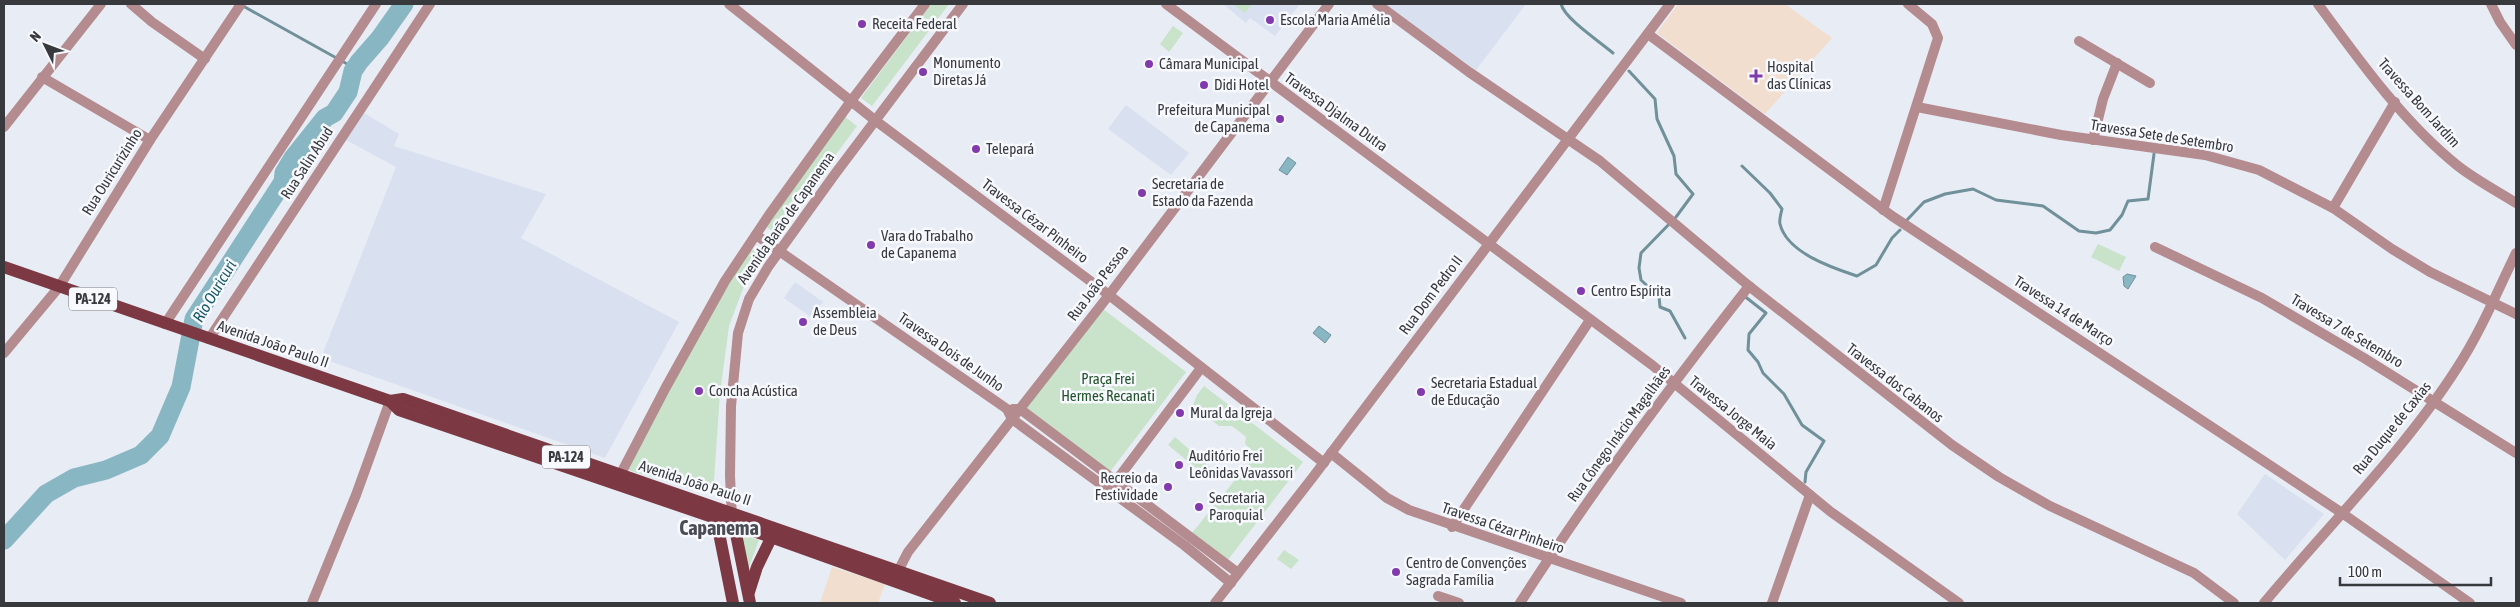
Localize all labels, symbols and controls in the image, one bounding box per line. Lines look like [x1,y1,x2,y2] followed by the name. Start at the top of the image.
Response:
[1280,11,1391,28] place label: Escola Maria Amélia
[1264,14,1276,26] marker: Escola Maria Amélia
[872,15,957,32] place label: Receita Federal
[856,18,868,30] marker: Receita Federal
[20,20,70,70] north arrow
[27,28,44,45] text: N
[933,54,1001,88] place label: Monumento Diretas Já
[1159,55,1259,72] place label: Câmara Municipal
[2375,55,2464,151] street label: Travessa Bom Jardim
[1143,58,1155,70] marker: Câmara Municipal
[1767,58,1831,92] place label: Hospital das Clínicas
[917,66,929,78] marker: Monumento Diretas Já
[1282,69,1391,155] street label: Travessa Djalma Dutra
[1749,69,1763,83] marker: Hospital das Clínicas
[1214,76,1269,93] place label: Didi Hotel
[1198,79,1210,91] marker: Didi Hotel
[1157,101,1270,135] place label: Prefeitura Municipal de Capanema
[1274,113,1286,125] marker: Prefeitura Municipal de Capanema
[2089,116,2235,155] street label: Travessa Sete de Setembro
[277,123,336,202] street label: Rua Salin Abud
[78,125,145,218] street label: Rua Ouricurizinho
[986,140,1034,157] place label: Telepará
[970,143,982,155] marker: Telepará
[734,149,838,287] street label: Avenida Barão de Capanema
[979,175,1092,266] street label: Travessa Cézar Pinheiro
[1152,175,1254,209] place label: Secretaria de Estado da Fazenda
[1136,187,1148,199] marker: Secretaria de Estado da Fazenda
[881,227,973,261] place label: Vara do Trabalho de Capanema
[865,239,877,251] marker: Vara do Trabalho de Capanema
[1064,241,1132,324] street label: Rua João Pessoa
[1395,252,1466,337] street label: Rua Dom Pedro II
[189,257,240,325] water label: Rio Ouricuri
[2011,272,2117,349] street label: Travessa 14 de Março
[1591,282,1671,299] place label: Centro Espírita
[1575,285,1587,297] marker: Centro Espírita
[69,288,117,310] road number: PA-124
[2288,290,2406,371] street label: Travessa 7 de Setembro
[813,304,877,338] place label: Assembleia de Deus
[895,309,1007,394] street label: Travessa Dois de Junho
[215,316,331,371] street label: Avenida João Paulo II
[797,316,809,328] marker: Assembleia de Deus
[1844,340,1947,426] street label: Travessa dos Cabanos
[1564,363,1674,505] street label: Rua Cônego Inácio Magalhães
[1061,370,1155,404] park label: Praça Frei Hermes Recanati
[1686,372,1780,453] street label: Travessa Jorge Maia
[1431,374,1537,408] place label: Secretaria Estadual de Educação
[2349,378,2434,477] street label: Rua Duque de Caxias
[709,382,798,399] place label: Concha Acústica
[693,385,705,397] marker: Concha Acústica
[1415,386,1427,398] marker: Secretaria Estadual de Educação
[1190,404,1273,421] place label: Mural da Igreja
[1174,407,1186,419] marker: Mural da Igreja
[542,446,590,468] road number: PA-124
[1189,447,1293,481] place label: Auditório Frei Leônidas Vavassori
[637,456,753,509] street label: Avenida João Paulo II
[1173,459,1185,471] marker: Auditório Frei Leônidas Vavassori
[1095,469,1158,503] place label: Recreio da Festividade
[1162,481,1174,493] marker: Recreio da Festividade
[1209,489,1265,523] place label: Secretaria Paroquial
[1440,499,1567,556] street label: Travessa Cézar Pinheiro
[1193,501,1205,513] marker: Secretaria Paroquial
[679,516,759,539] district label: Capanema
[1406,554,1527,588] place label: Centro de Convenções Sagrada Família
[2340,554,2491,586] scale bar
[2348,563,2382,580] text: 100 m
[1390,566,1402,578] marker: Centro de Convenções Sagrada Família

